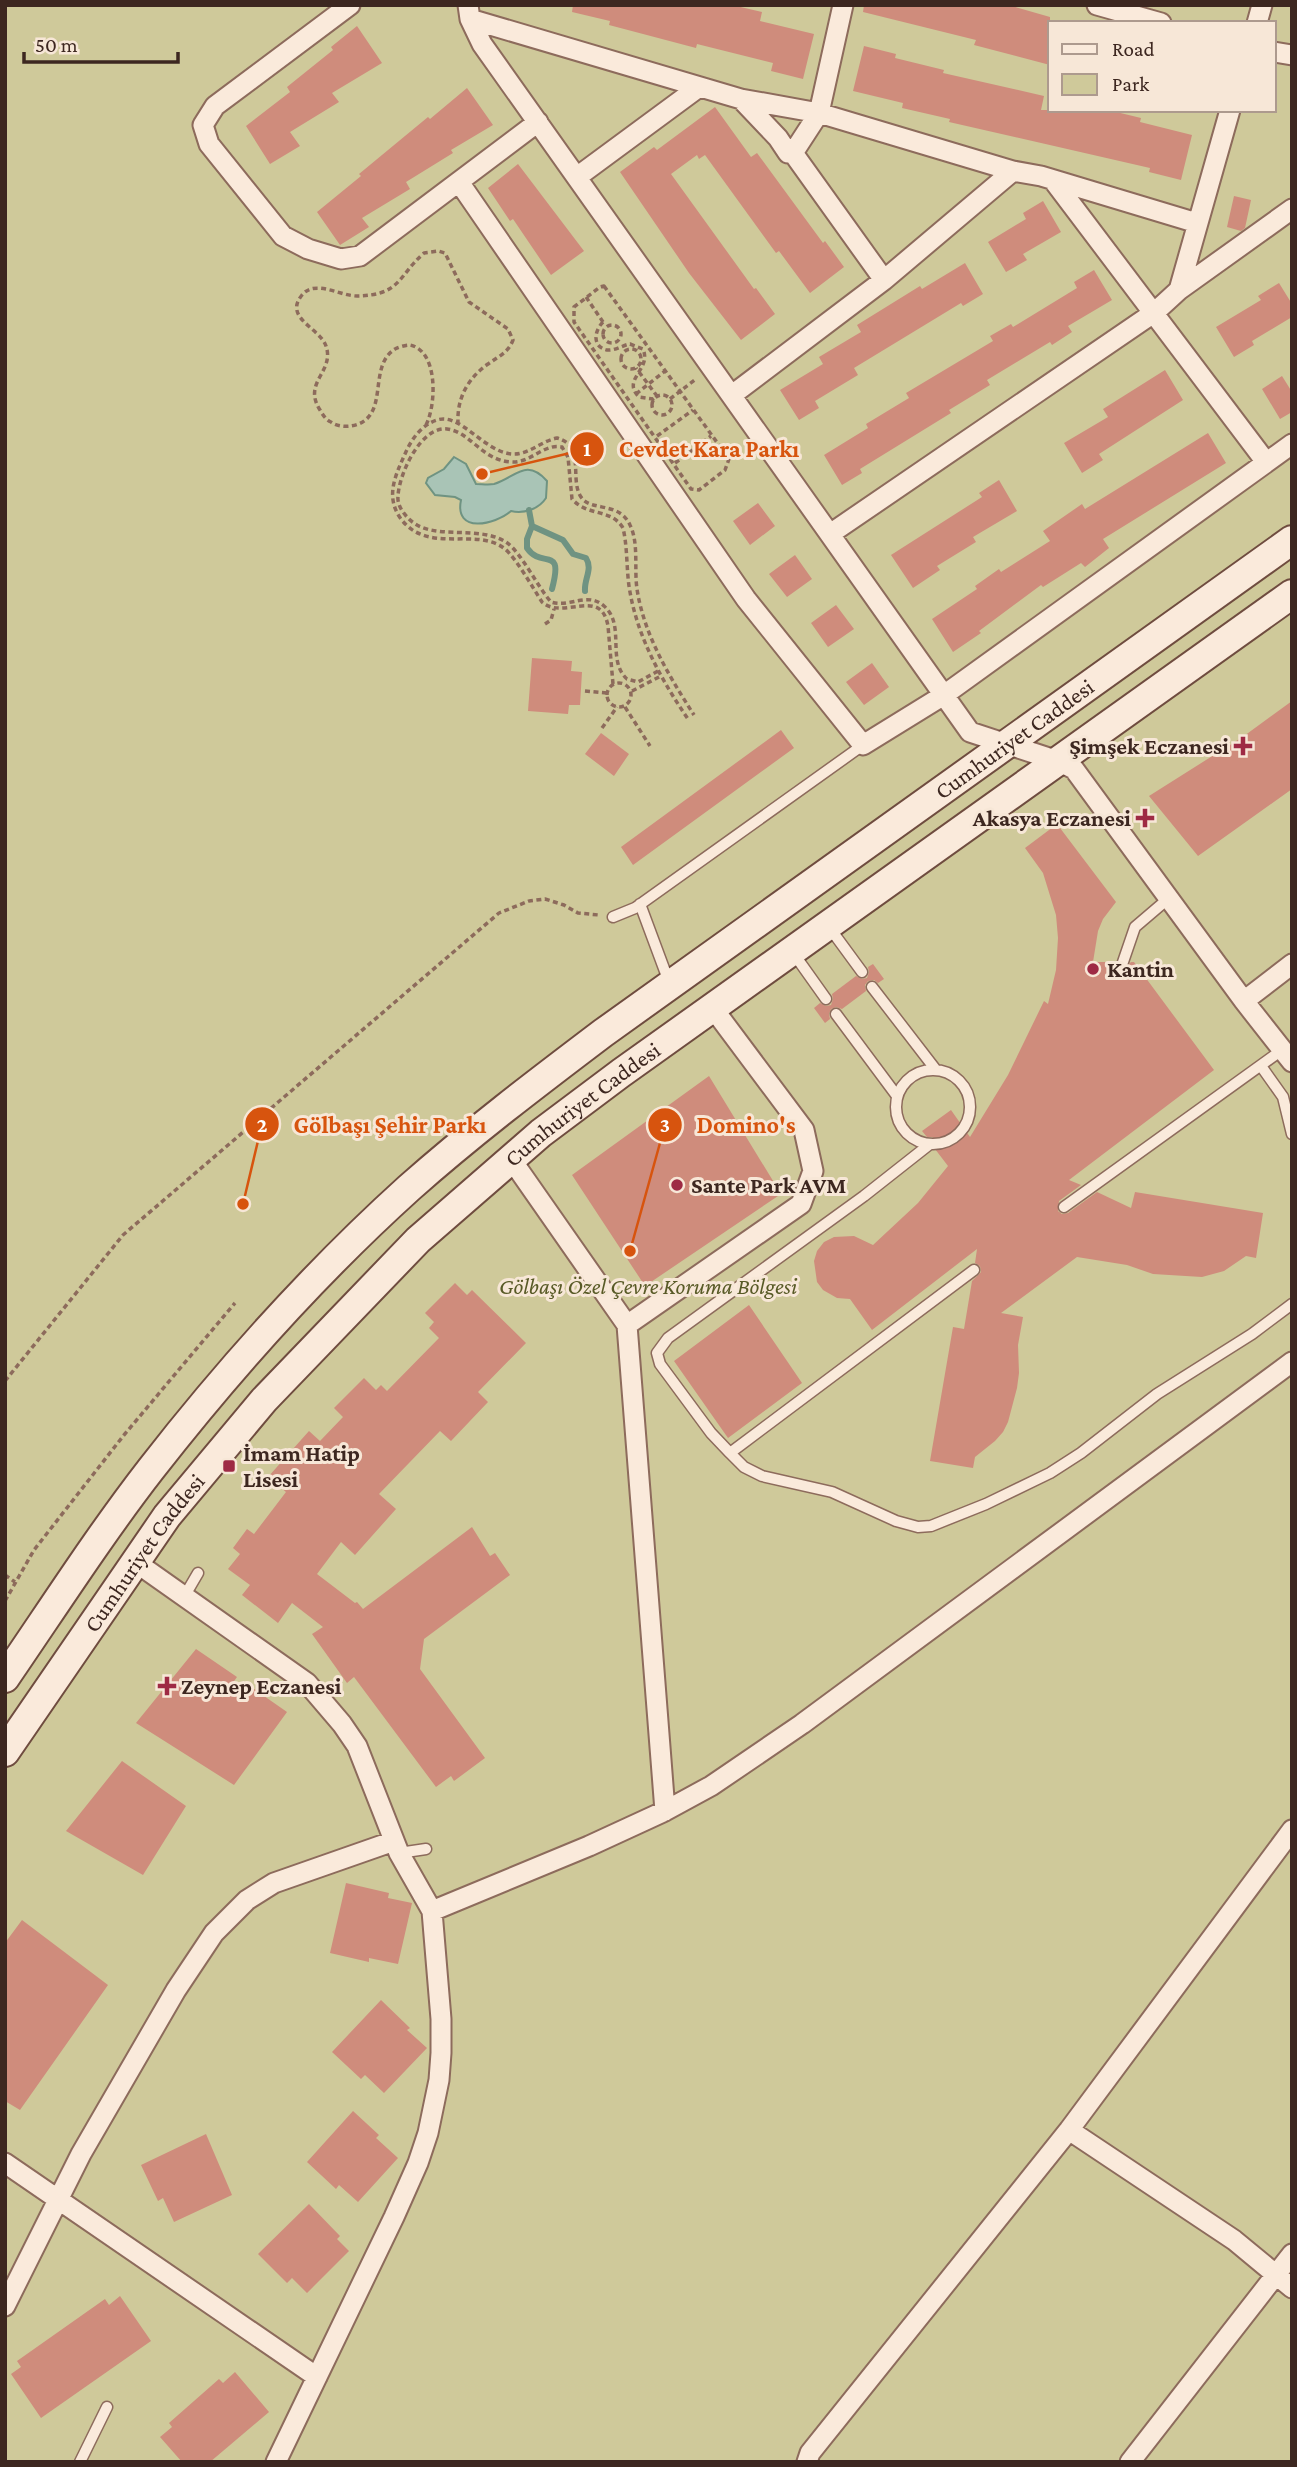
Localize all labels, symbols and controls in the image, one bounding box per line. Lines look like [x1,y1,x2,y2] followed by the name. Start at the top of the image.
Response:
[24,21,178,65] scale bar
[1048,21,1276,112] legend
[35,33,78,57] text: 50 m
[1112,37,1155,61] text: Road
[1112,72,1149,96] text: Park
[570,426,813,471] callout: Cevdet Kara Parkı
[619,435,799,462] text: Cevdet Kara Parkı
[583,437,591,461] text: 1
[930,673,1099,804] street label: Cumhuriyet Caddesi
[1069,733,1229,759] place label: Şimşek Eczanesi
[1235,738,1251,754] marker: Şimşek Eczanesi
[972,805,1131,831] place label: Akasya Eczanesi
[1137,810,1153,826] marker: Akasya Eczanesi
[1107,956,1174,982] place label: Kantin
[1085,961,1101,977] marker: Kantin
[499,1036,665,1172] street label: Cumhuriyet Caddesi
[245,1102,501,1147] callout: Gölbaşı Şehir Parkı
[648,1102,810,1147] callout: Domino's
[293,1111,487,1138] text: Gölbaşı Şehir Parkı
[696,1111,796,1138] text: Domino's
[257,1113,268,1137] text: 2
[660,1113,670,1137] text: 3
[691,1172,846,1198] place label: Sante Park AVM
[669,1177,685,1193] marker: Sante Park AVM
[499,1273,798,1299] park label: Gölbaşı Özel Çevre Koruma Bölgesi
[243,1440,360,1492] place label: İmam Hatip Lisesi
[221,1458,237,1474] marker: İmam Hatip Lisesi
[78,1468,210,1637] street label: Cumhuriyet Caddesi
[181,1673,342,1699] place label: Zeynep Eczanesi
[159,1678,175,1694] marker: Zeynep Eczanesi

